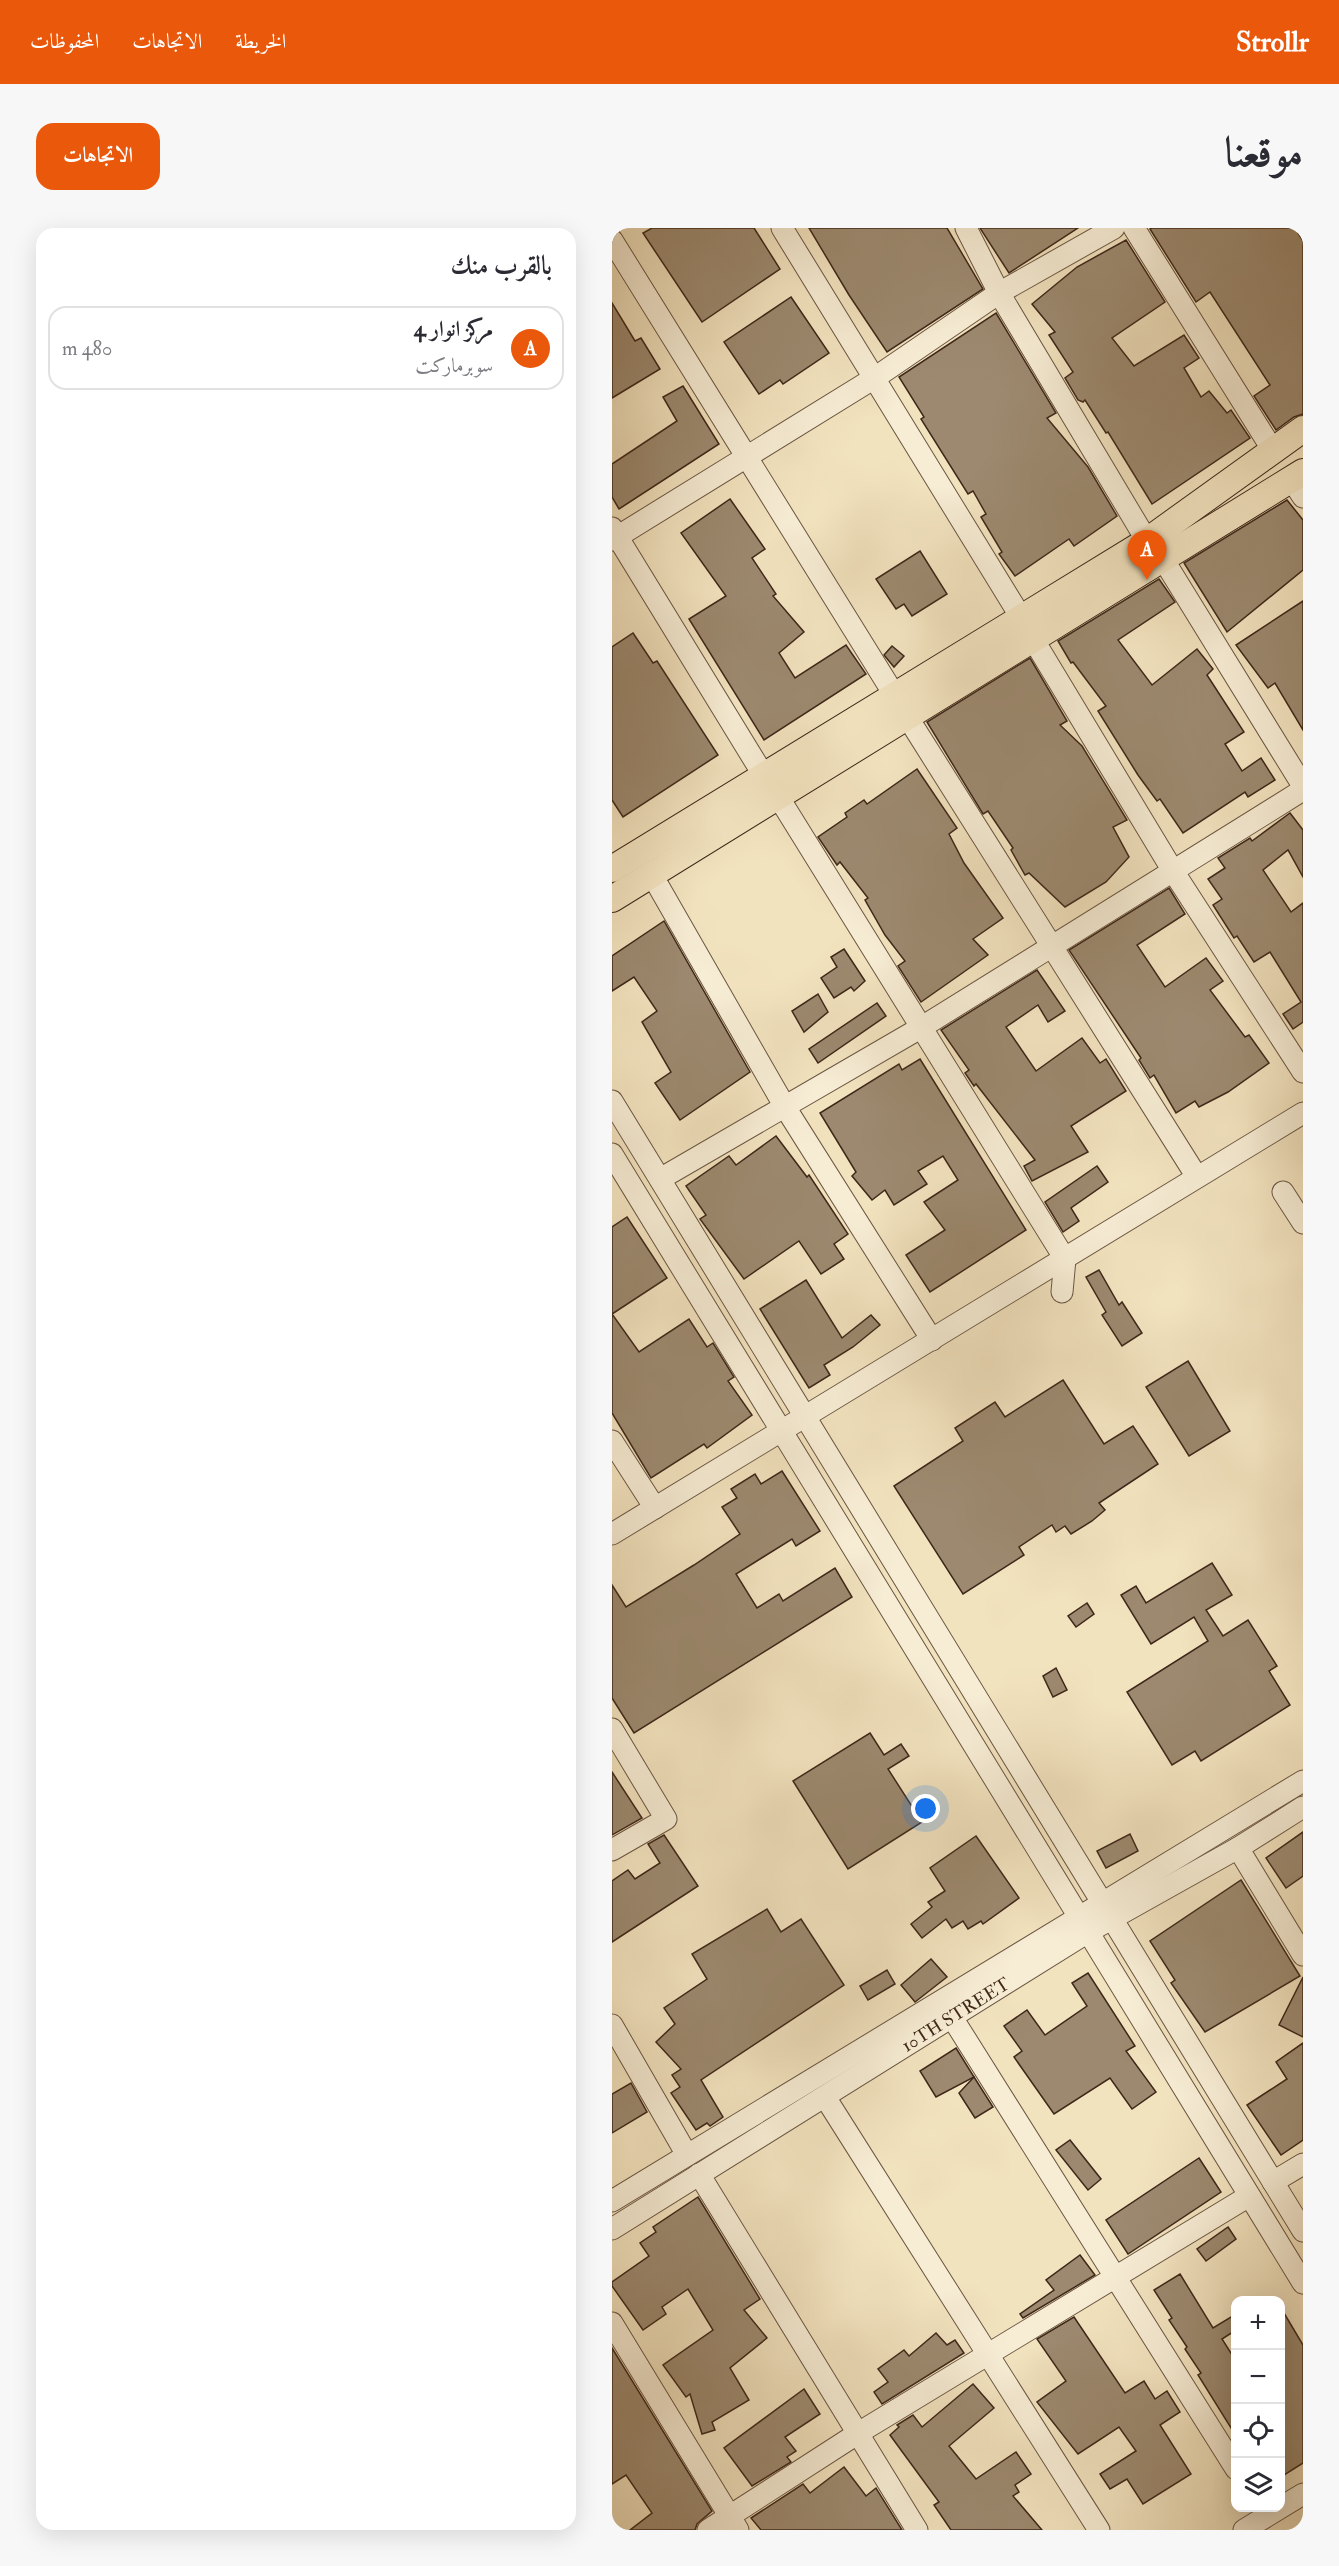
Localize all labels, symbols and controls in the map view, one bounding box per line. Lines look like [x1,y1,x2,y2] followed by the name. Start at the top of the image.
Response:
[1236,25,1309,60] text: Strollr
[30,28,99,55] text: المحفوظات
[132,28,202,55] text: الاتجاهات
[235,28,286,55] text: الخريطة
[36,123,160,190] button: الاتجاهات
[1225,127,1303,179] text: موقعنا
[450,250,552,282] text: بالقرب منك
[414,315,493,343] text: مركز انوار 4
[62,336,112,361] text: 480 m
[524,336,537,361] text: A
[415,353,493,378] text: سوبرماركت
[1128,530,1166,580] pin: A
[911,1794,940,1823] your location
[898,1972,1015,2057] street label: 10TH STREET
[1231,2296,1285,2512] map controls
[1231,2296,1285,2350] button: +
[1231,2350,1285,2404] button: −
[1231,2404,1285,2458] button: locate
[1231,2458,1285,2512] button: layers

